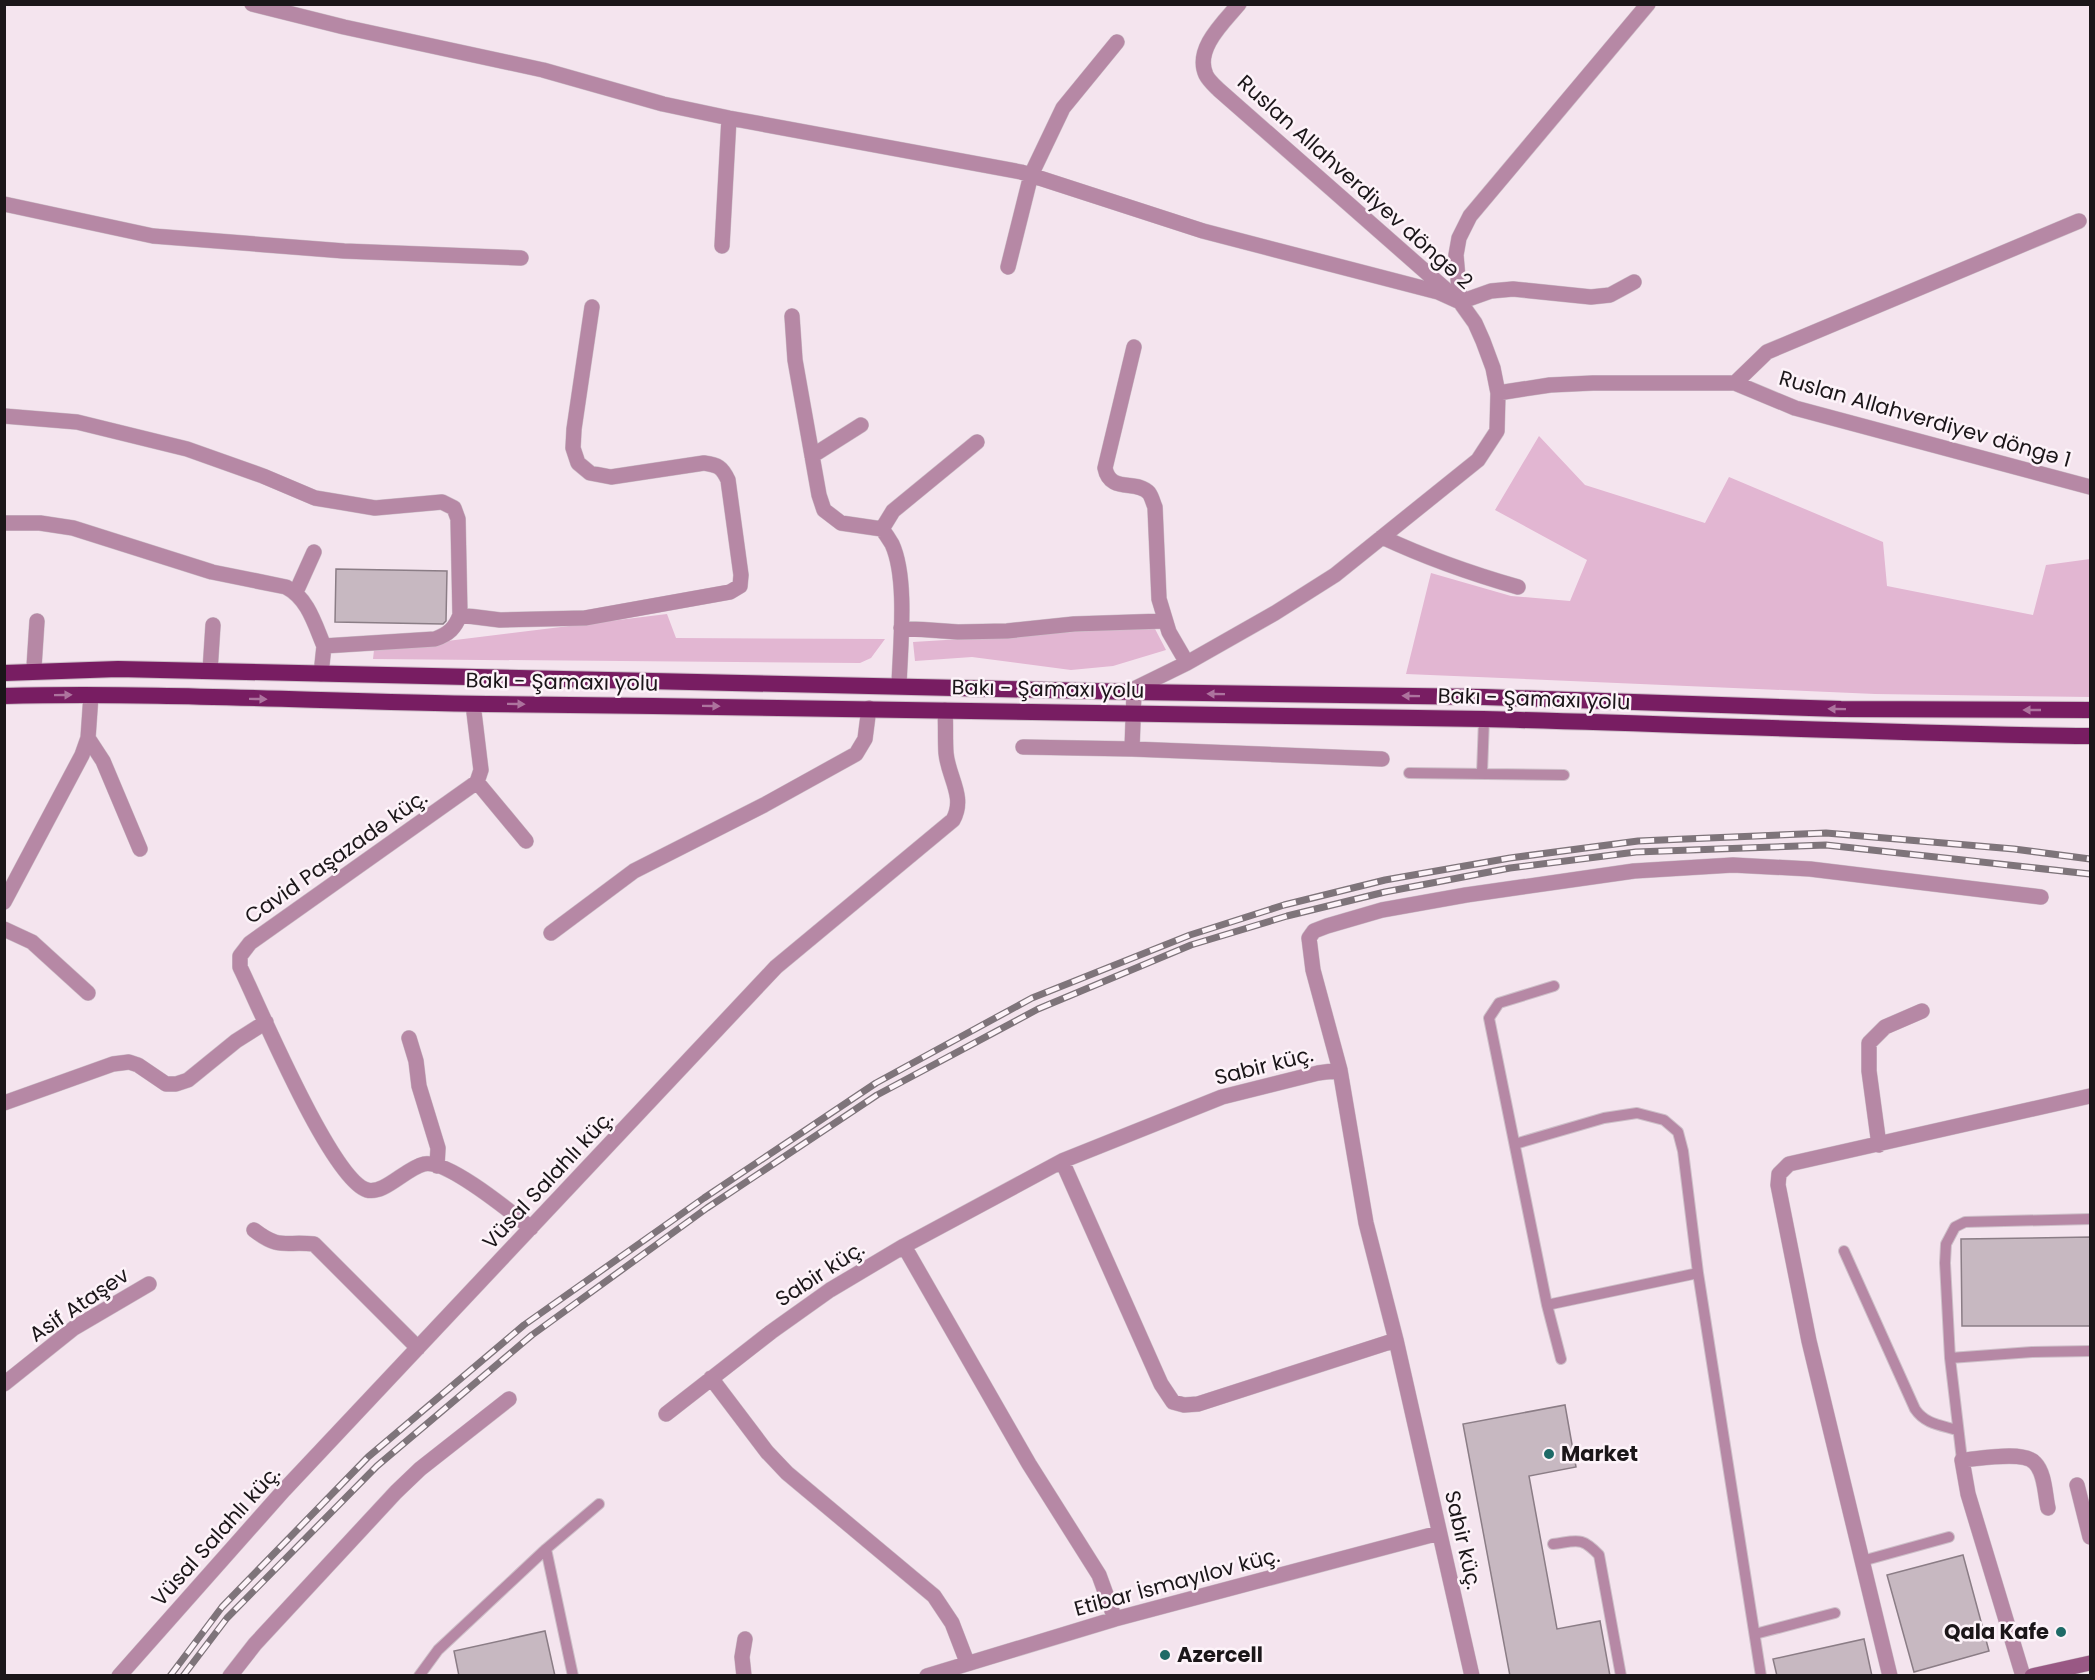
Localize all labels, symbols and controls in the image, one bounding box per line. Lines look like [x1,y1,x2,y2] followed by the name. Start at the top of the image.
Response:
[1231,68,1479,295] street label: Ruslan Allahverdiyev döngə 2
[1776,363,2075,474] street label: Ruslan Allahverdiyev döngə 1
[465,665,659,698] street label: Bakı - Şamaxı yolu
[951,672,1145,705] street label: Bakı - Şamaxı yolu
[1437,681,1631,716] street label: Bakı - Şamaxı yolu
[1207,689,1226,698] one-way arrow
[53,691,72,700] one-way arrow
[1402,691,1421,701] one-way arrow
[248,694,267,704] one-way arrow
[506,699,525,709] one-way arrow
[701,702,720,711] one-way arrow
[1828,705,1847,714] one-way arrow
[2023,705,2042,715] one-way arrow
[239,783,433,931] street label: Cavid Paşazadə küç.
[1211,1039,1316,1092] street label: Sabir küç.
[476,1104,620,1255] street label: Vüsal Salahlı küç.
[770,1234,870,1313] street label: Sabir küç.
[23,1260,134,1349] street label: Asif Ataşev
[1561,1439,1638,1468] place label: Market
[1542,1447,1556,1461] marker: Market
[145,1459,287,1612] street label: Vüsal Salahlı küç.
[1438,1488,1489,1592] street label: Sabir küç.
[1071,1540,1283,1623] street label: Etibar İsmayılov küç.
[1944,1617,2049,1646] place label: Qala Kafe
[2054,1625,2068,1639] marker: Qala Kafe
[1177,1640,1263,1669] place label: Azercell
[1158,1648,1172,1662] marker: Azercell

